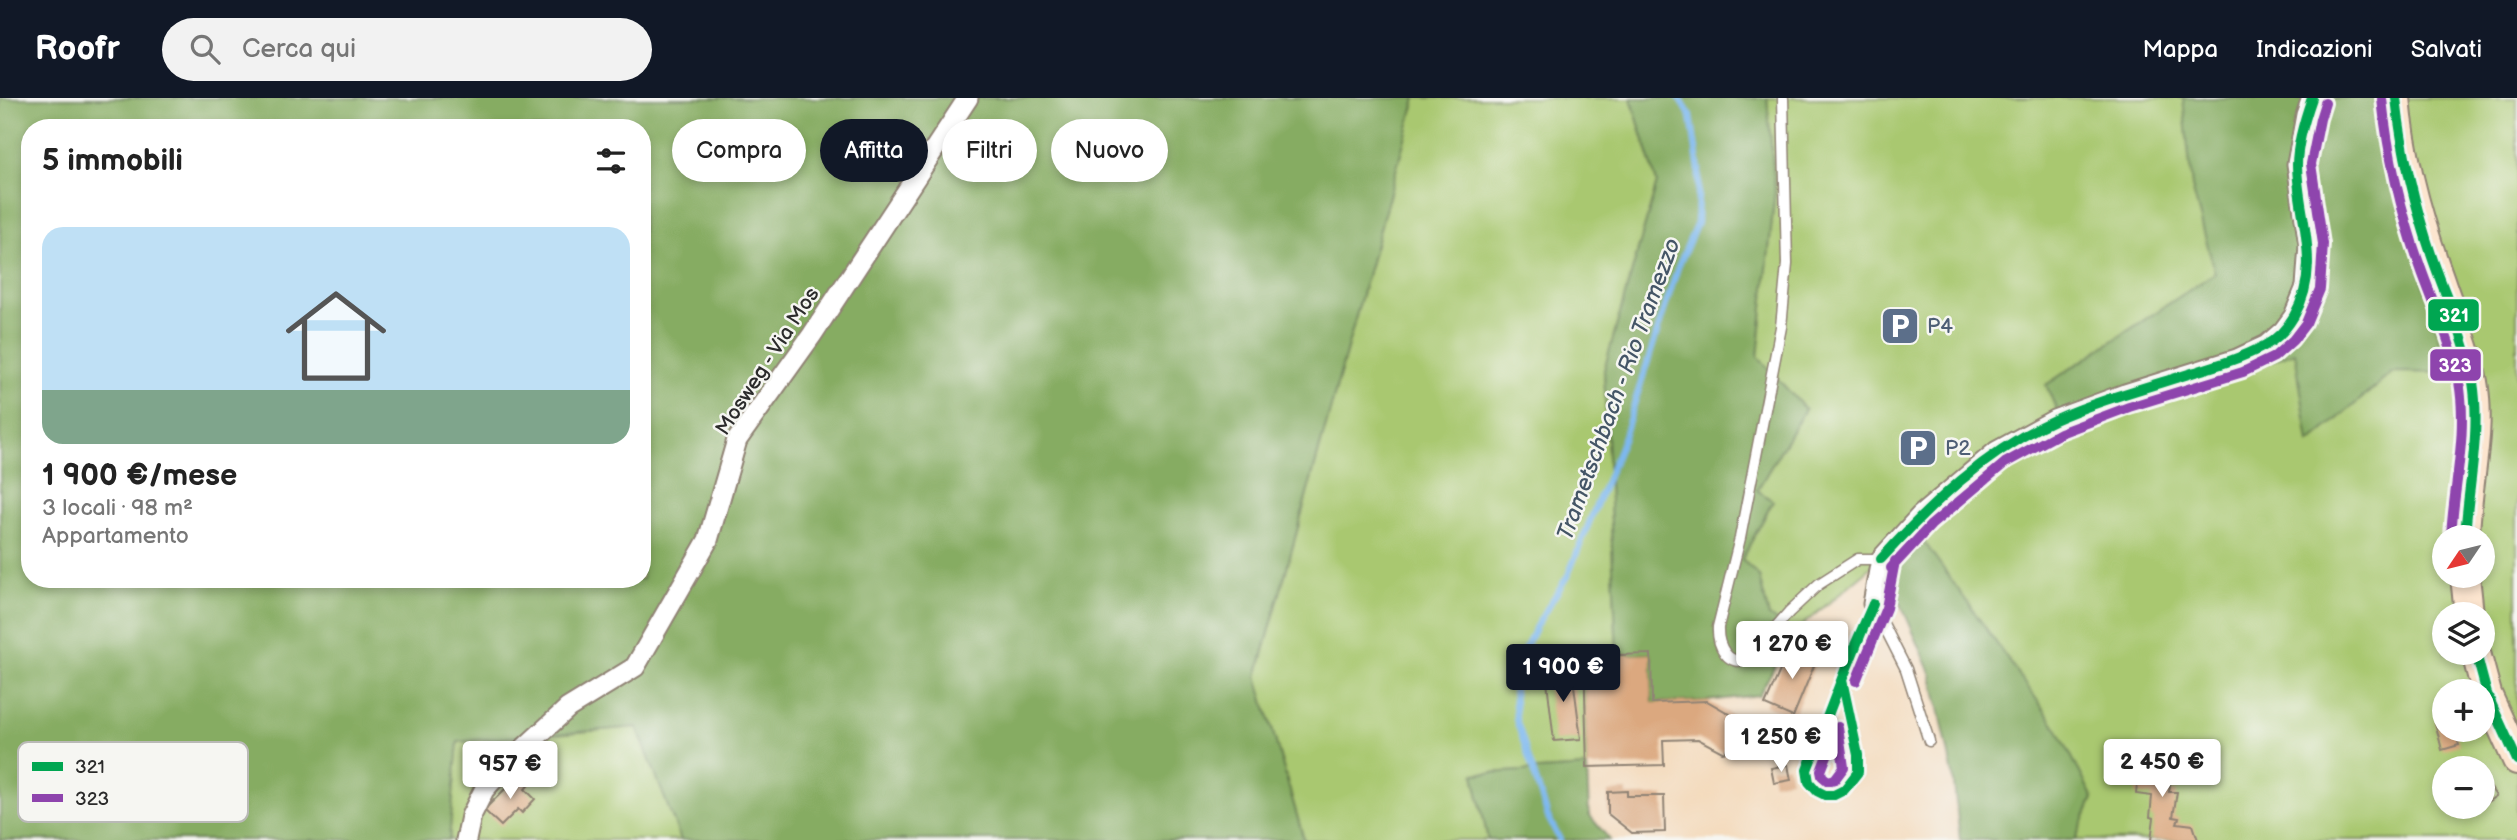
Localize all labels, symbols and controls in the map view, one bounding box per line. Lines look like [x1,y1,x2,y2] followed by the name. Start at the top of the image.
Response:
[162,18,652,81] search box
[35,29,120,69] text: Roofr
[186,30,224,68] icon: search
[242,34,356,65] text: Cerca qui
[2142,35,2218,64] text: Mappa
[2256,35,2373,64] text: Indicazioni
[2411,35,2482,64] text: Salvati
[672,119,806,182] chip: Compra
[820,119,928,182] chip: Affitta
[942,119,1037,182] chip: Filtri
[1051,119,1168,182] chip: Nuovo
[592,142,630,180] icon: filters
[42,143,183,179] text: 5 immobili
[1551,235,1687,544] water label: Trametschbach - Rio Tramezzo
[273,273,399,399] icon: home
[710,283,825,440] street label: Mosweg - Via Mos
[2427,298,2480,332] line badge: 321
[1879,305,1921,347] parking icon: P4
[2439,305,2469,328] text: 321
[1927,314,1953,339] place label: P4
[2429,348,2482,382] line badge: 323
[2438,355,2472,378] text: 323
[1897,427,1939,469] parking icon: P2
[1945,436,1971,461] place label: P2
[42,458,237,494] text: 1 900 €/mese
[42,494,193,522] text: 3 locali · 98 m²
[42,522,189,550] text: Appartamento
[2432,525,2496,588] north arrow
[2432,525,2495,819] map controls
[2432,602,2495,665] button: layers
[1727,622,1857,681] pin: 1 270 €
[1752,630,1832,658] text: 1 270 €
[1498,644,1628,704] pin: 1 900 €
[1522,653,1604,681] text: 1 900 €
[2432,679,2495,742] button: +
[1716,714,1846,774] pin: 1 250 €
[1741,723,1821,751] text: 1 250 €
[2097,740,2227,799] pin: 2 450 €
[18,742,248,822] legend
[461,742,559,801] pin: 957 €
[2120,748,2204,776] text: 2 450 €
[479,750,542,778] text: 957 €
[75,756,105,779] text: 321
[2432,756,2495,819] button: −
[75,788,109,811] text: 323

